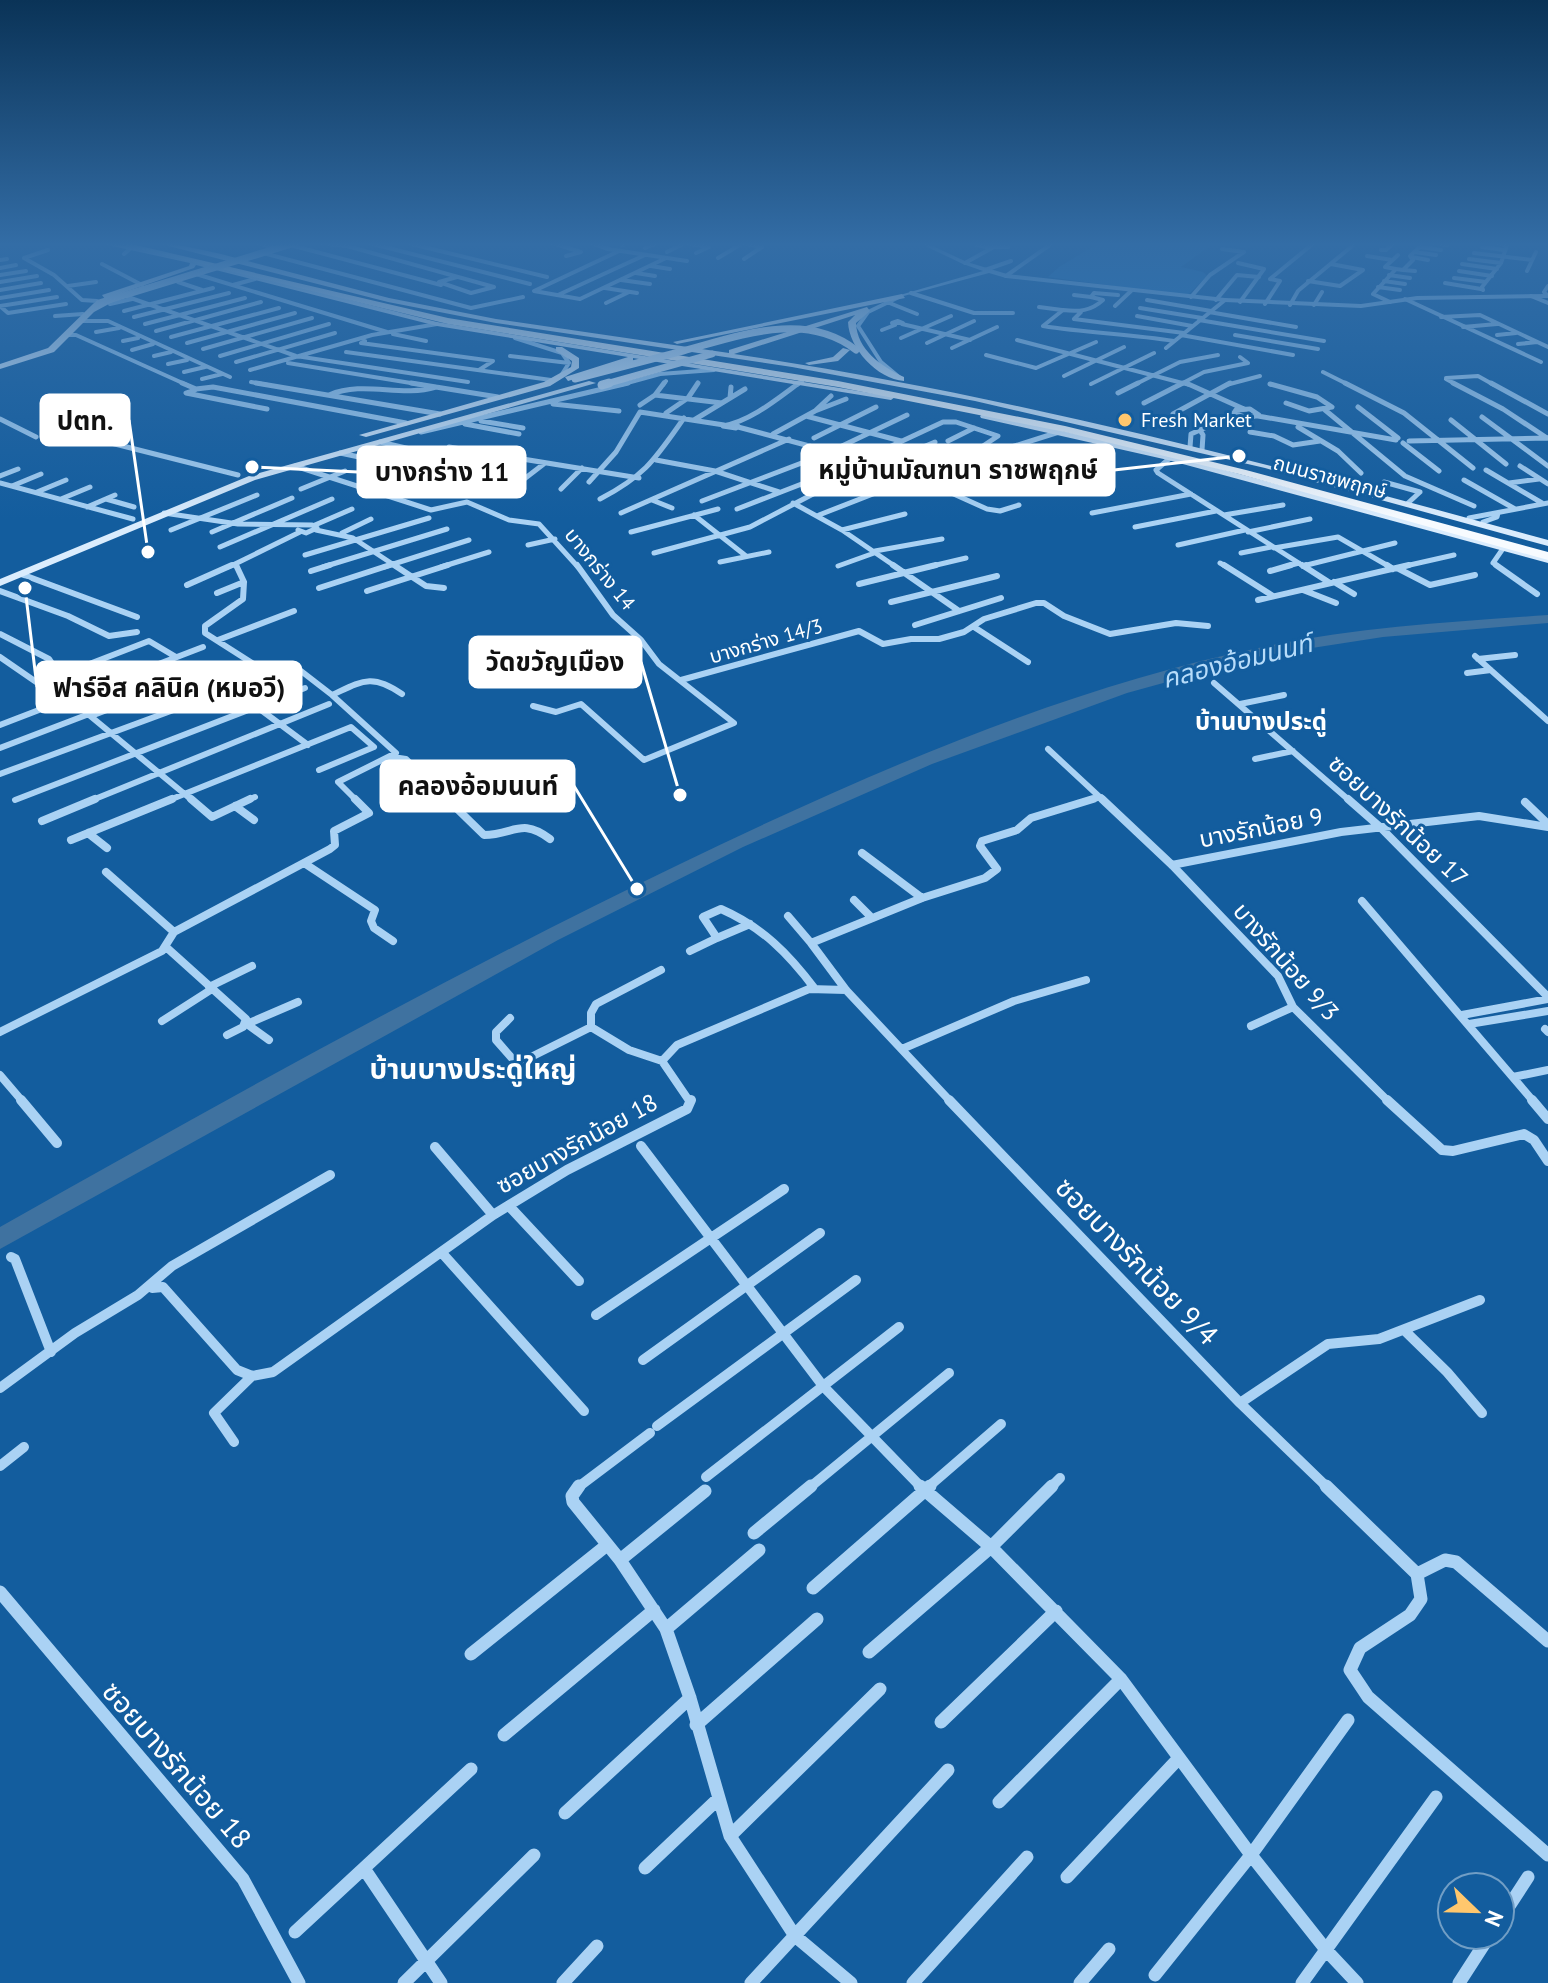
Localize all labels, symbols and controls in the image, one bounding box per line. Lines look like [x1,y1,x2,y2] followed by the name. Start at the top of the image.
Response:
[41,395,129,445] callout: ปตท.
[57,404,113,437] text: ปตท.
[1141,407,1252,433] place label: Fresh Market
[1116,411,1134,429] marker: Fresh Market
[802,445,1114,495] callout: หมู่บ้านมัณฑนา ราชพฤกษ์
[358,447,525,497] callout: บางกร่าง 11
[1271,449,1390,505] street label: ถนนราชพฤกษ์
[818,453,1098,486] text: หมู่บ้านมัณฑนา ราชพฤกษ์
[375,455,509,488] text: บางกร่าง 11
[559,522,641,616] street label: บางกร่าง 14
[706,612,826,670] street label: บางกร่าง 14/3
[1159,625,1320,695] water label: คลองอ้อมนนท์
[470,637,641,687] callout: วัดขวัญเมือง
[486,645,624,678] text: วัดขวัญเมือง
[37,662,301,712] callout: ฟาร์อีส คลินิค (หมอวี)
[53,671,285,704] text: ฟาร์อีส คลินิค (หมอวี)
[1195,706,1327,737] district label: บ้านบางประดู่
[1322,748,1475,893] street label: ซอยบางรักน้อย 17
[381,761,574,811] callout: คลองอ้อมนนท์
[398,769,558,802] text: คลองอ้อมนนท์
[1196,800,1325,855] street label: บางรักน้อย 9
[1226,896,1346,1027] street label: บางรักน้อย 9/3
[369,1050,577,1087] district label: บ้านบางประดู่ใหญ่
[491,1086,663,1201] street label: ซอยบางรักน้อย 18
[1048,1169,1227,1353] street label: ซอยบางรักน้อย 9/4
[95,1673,260,1856] street label: ซอยบางรักน้อย 18
[1436,1871,1516,1951] north arrow
[1479,1907,1510,1931] text: N

